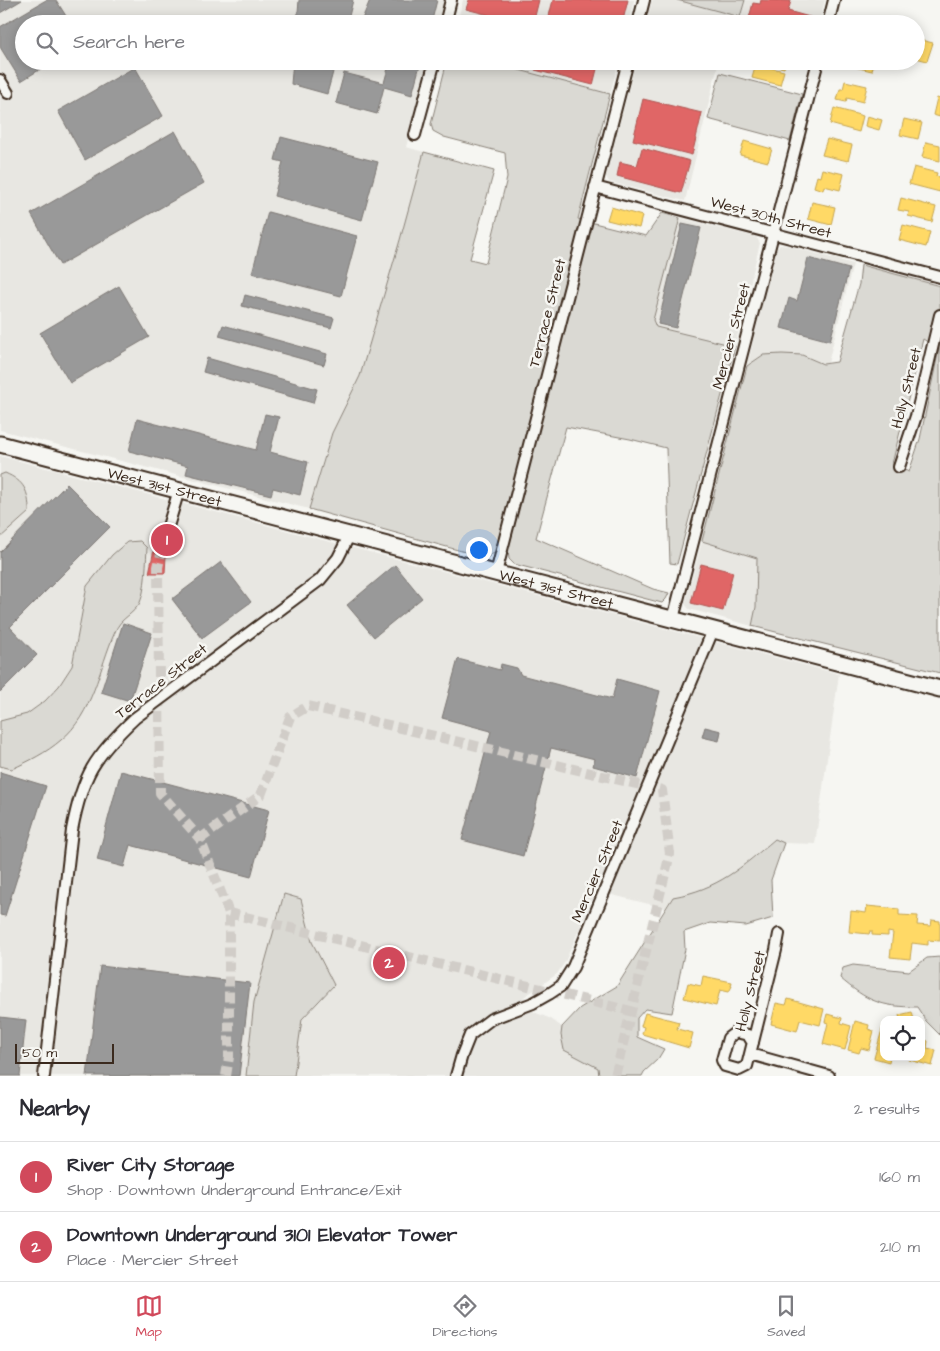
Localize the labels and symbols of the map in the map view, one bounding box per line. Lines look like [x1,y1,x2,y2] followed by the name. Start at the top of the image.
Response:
[708,191,834,244] street label: West 30th Street
[524,256,571,370] street label: Terrace Street
[707,281,756,392] street label: Mercier Street
[886,345,928,431] street label: Holly Street
[105,462,224,512] street label: West 31st Street
[151,521,183,559] pin: 1
[466,537,492,563] your location
[497,565,616,614] street label: West 31st Street
[111,639,212,724] street label: Terrace Street
[566,817,628,926] street label: Mercier Street
[373,944,405,982] pin: 2
[730,948,772,1034] street label: Holly Street
[15,1041,114,1064] scale bar

